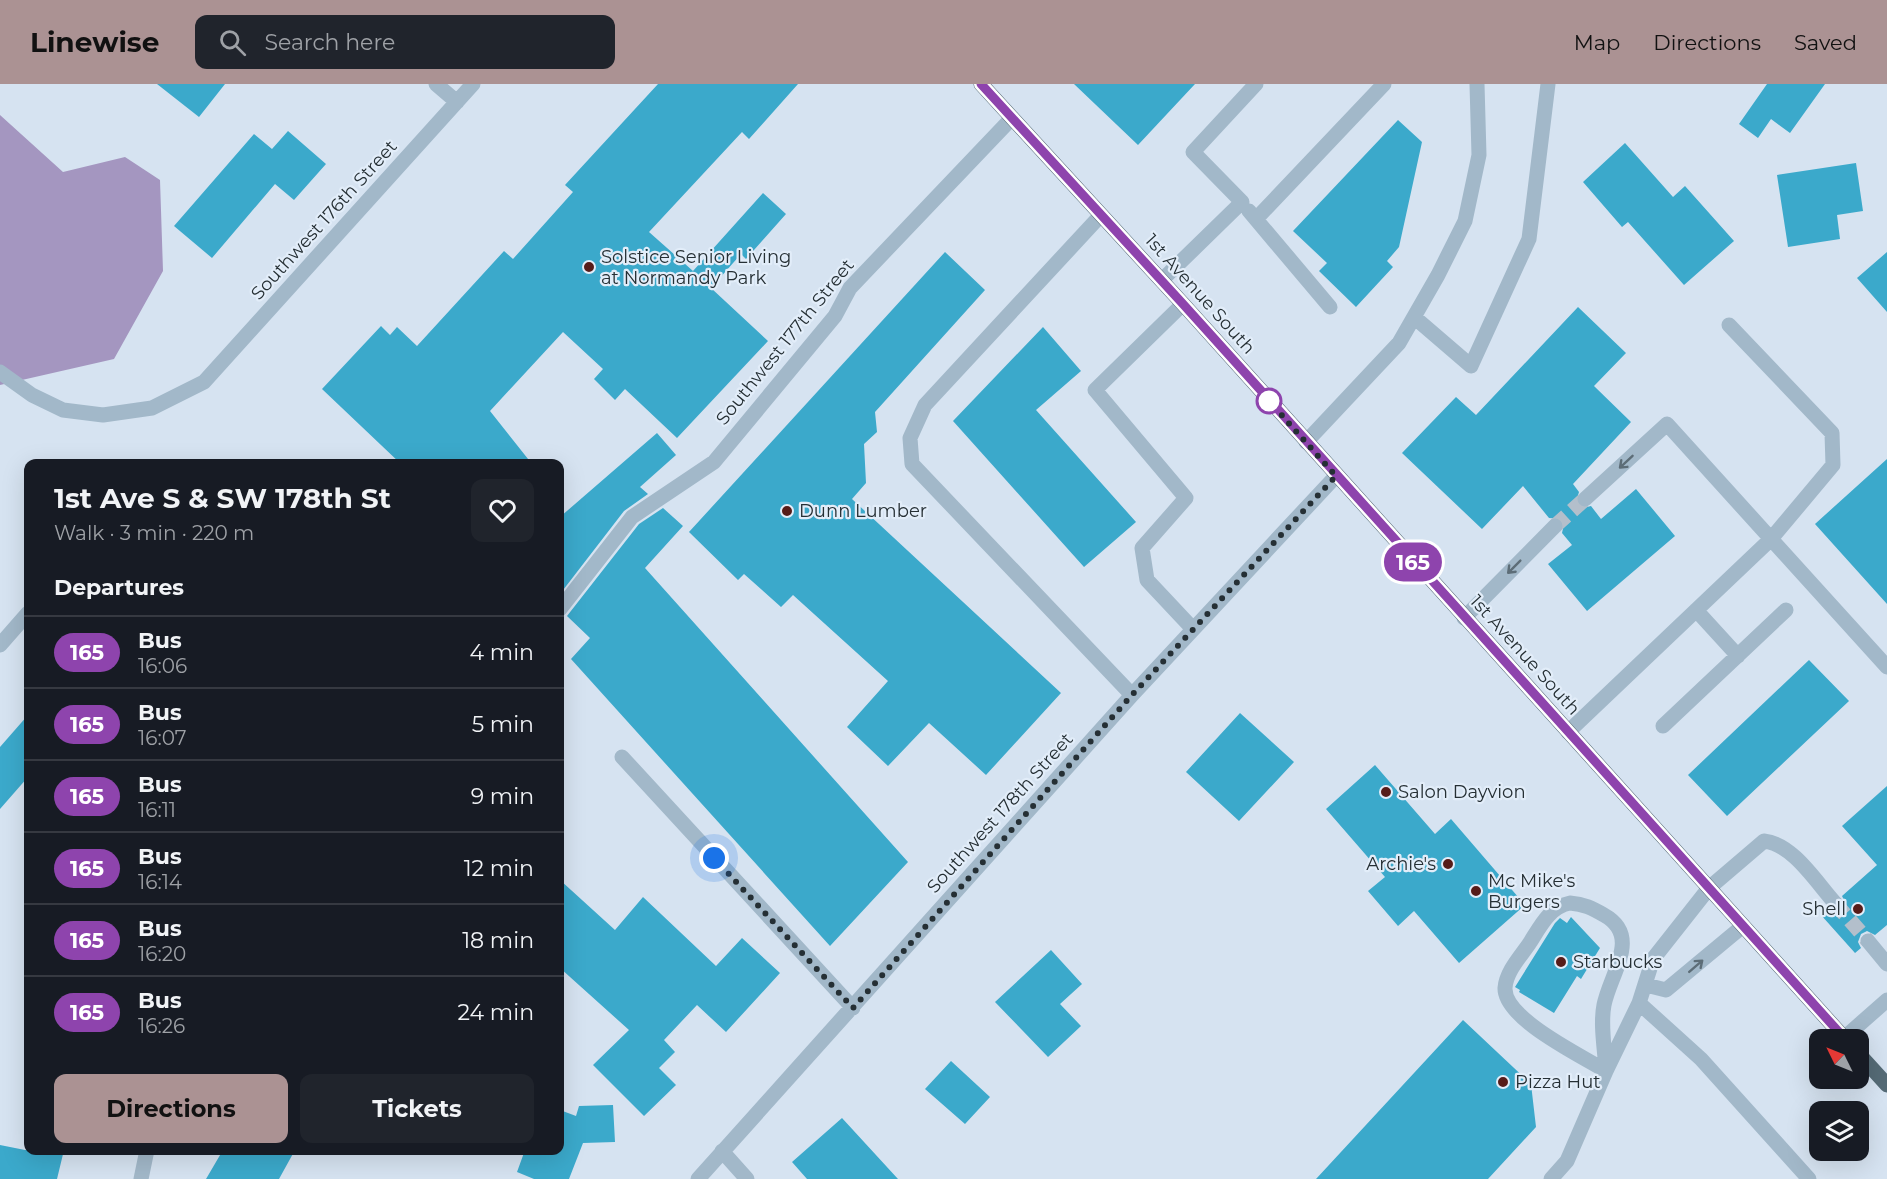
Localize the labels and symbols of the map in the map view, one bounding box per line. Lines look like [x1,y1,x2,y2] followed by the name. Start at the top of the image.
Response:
[246,136,402,304] street label: Southwest 176th Street
[1140,229,1260,359] street label: 1st Avenue South
[601,246,791,289] place label: Solstice Senior Living at Normandy Park
[711,255,859,429] street label: Southwest 177th Street
[582,260,596,274] marker: Solstice Senior Living at Normandy Park
[1256,388,1282,414] unlabelled marker
[1619,454,1634,468] one-way arrow
[799,500,927,522] place label: Dunn Lumber
[780,504,794,518] marker: Dunn Lumber
[1378,542,1448,582] line badge: 165
[1507,560,1522,575] one-way arrow
[1465,590,1585,720] street label: 1st Avenue South
[922,728,1078,898] street label: Southwest 178th Street
[1398,781,1526,803] place label: Salon Dayvion
[1379,785,1393,799] marker: Salon Dayvion
[699,843,729,873] your location
[1366,853,1436,875] place label: Archie's
[1441,857,1455,871] marker: Archie's
[1488,870,1576,913] place label: Mc Mike's Burgers
[1469,884,1483,898] marker: Mc Mike's Burgers
[1802,898,1846,920] place label: Shell
[1851,902,1865,916] marker: Shell
[1573,951,1662,973] place label: Starbucks
[1554,955,1568,969] marker: Starbucks
[1688,959,1703,973] one-way arrow
[1809,1029,1869,1089] north arrow
[1515,1071,1601,1093] place label: Pizza Hut
[1496,1075,1510,1089] marker: Pizza Hut

